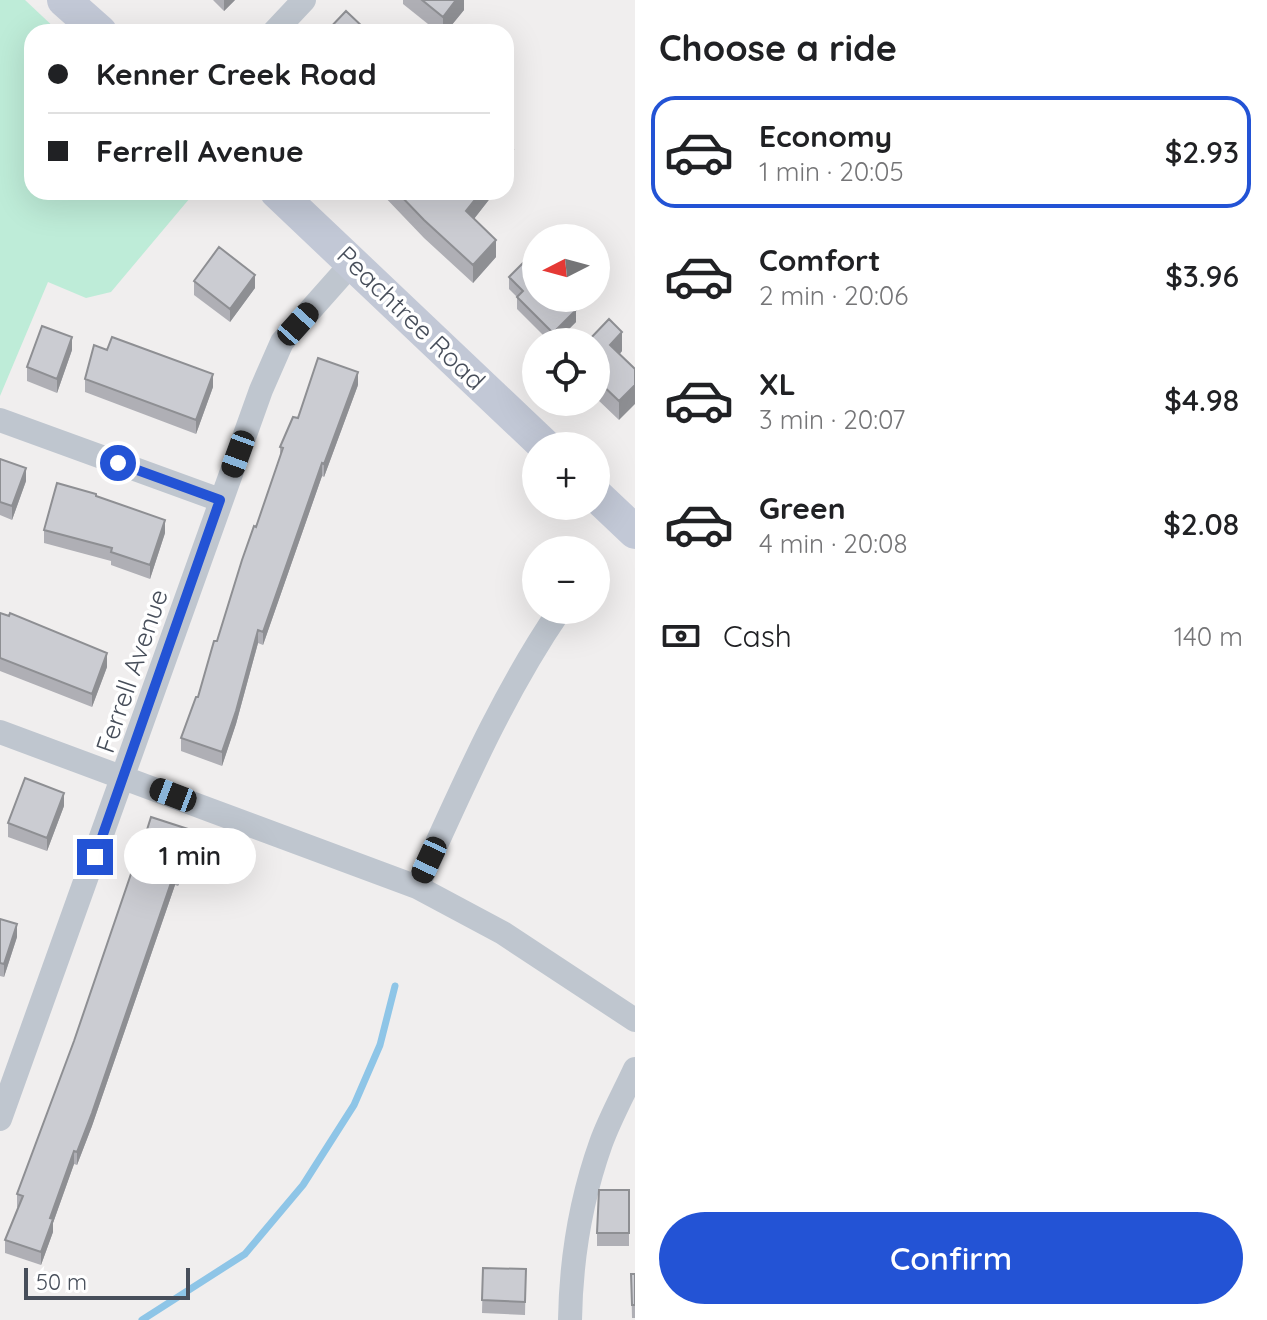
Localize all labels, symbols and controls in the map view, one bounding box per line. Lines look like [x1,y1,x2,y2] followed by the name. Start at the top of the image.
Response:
[659,25,897,70] text: Choose a ride
[96,55,377,93] text: Kenner Creek Road
[663,116,735,188] icon: car
[759,117,892,155] text: Economy
[96,132,304,170] text: Ferrell Avenue
[1165,133,1239,171] text: $2.93
[759,155,904,188] text: 1 min · 20:05
[522,224,610,312] north arrow
[522,224,610,624] map controls
[330,239,492,397] street label: Peachtree Road
[663,240,735,312] icon: car
[759,241,880,279] text: Comfort
[1165,257,1239,295] text: $3.96
[759,279,908,312] text: 2 min · 20:06
[273,298,323,350] car
[522,328,610,416] button: locate
[663,364,735,436] icon: car
[759,365,796,403] text: XL
[1164,381,1239,419] text: $4.98
[759,403,905,436] text: 3 min · 20:07
[219,427,257,481] car
[522,432,610,520] button: +
[100,445,136,481] route start
[663,488,735,560] icon: car
[759,489,846,527] text: Green
[1163,505,1239,543] text: $2.08
[759,527,908,560] text: 4 min · 20:08
[522,536,610,624] button: −
[88,585,175,757] street label: Ferrell Avenue
[659,614,703,658] icon: cash
[723,617,792,655] text: Cash
[1174,620,1243,653] text: 140 m
[146,775,200,815] car
[123,829,255,885] callout: 1 min
[408,833,450,887] car
[77,839,113,875] route end
[159,839,221,872] text: 1 min
[659,1212,1243,1304] button: Confirm
[24,1264,190,1300] scale bar
[36,1268,87,1296] text: 50 m

